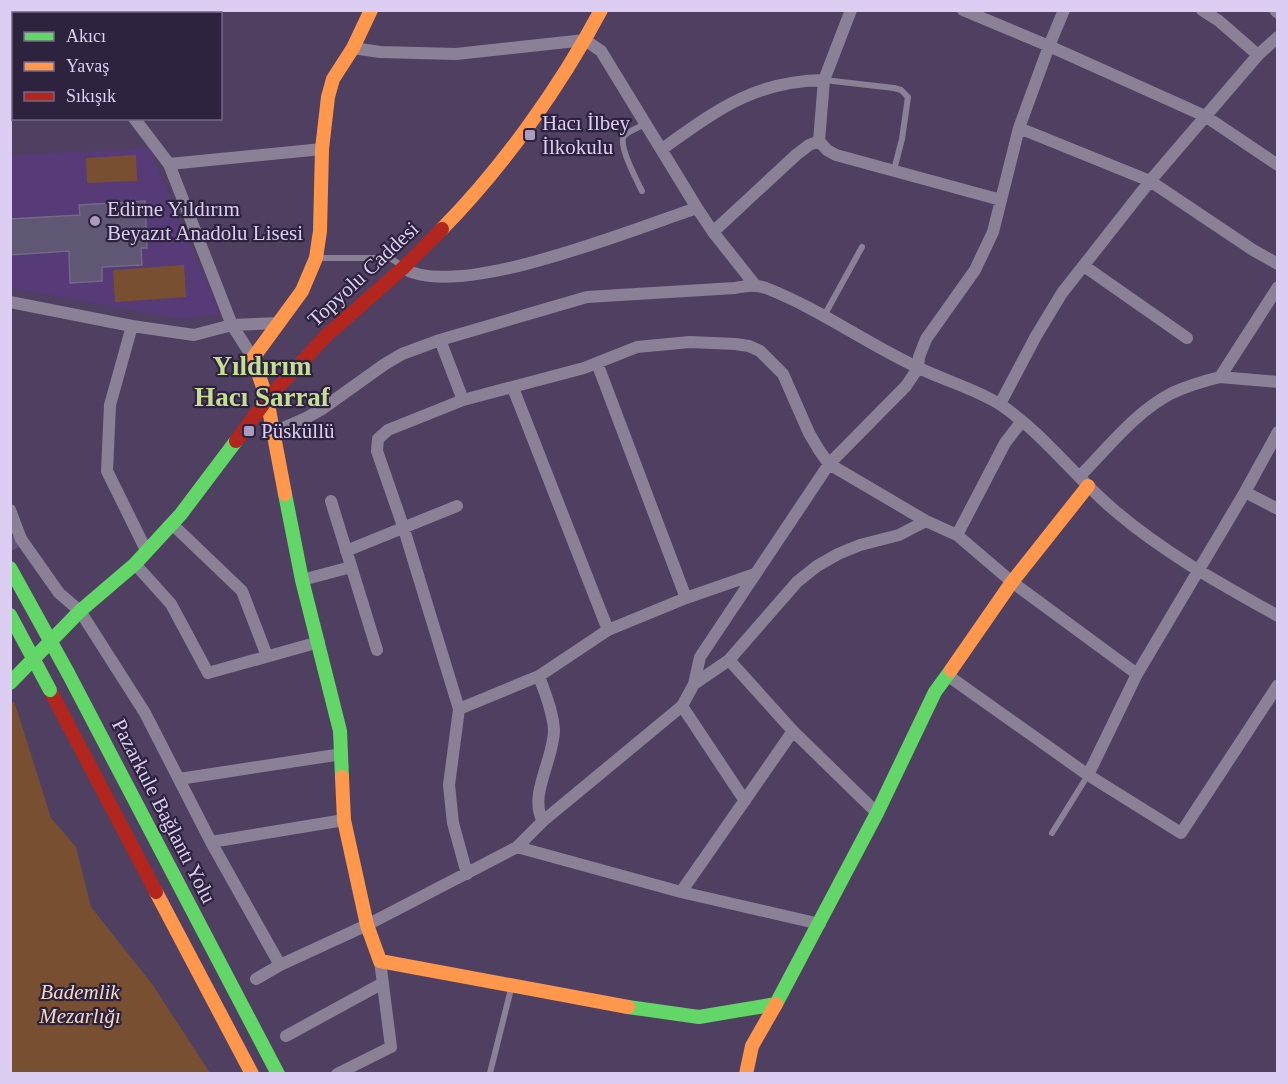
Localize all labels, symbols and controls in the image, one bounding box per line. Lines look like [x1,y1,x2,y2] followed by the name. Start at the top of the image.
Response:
[12,12,222,120] legend
[66,26,106,46] text: Akıcı
[66,56,109,76] text: Yavaş
[66,86,116,106] text: Sıkışık
[542,111,631,159] place label: Hacı İlbey İlkokulu
[523,128,537,142] marker: Hacı İlbey İlkokulu
[107,197,303,245] place label: Edirne Yıldırım Beyazıt Anadolu Lisesi
[88,214,102,228] marker: Edirne Yıldırım Beyazıt Anadolu Lisesi
[303,216,423,331] street label: Topyolu Caddesi
[194,351,331,412] district label: Yıldırım Hacı Sarraf
[261,419,335,443] place label: Püsküllü
[242,424,256,438] marker: Püsküllü
[107,715,221,908] street label: Pazarkule Bağlantı Yolu
[38,980,121,1028] park label: Bademlik Mezarlığı

